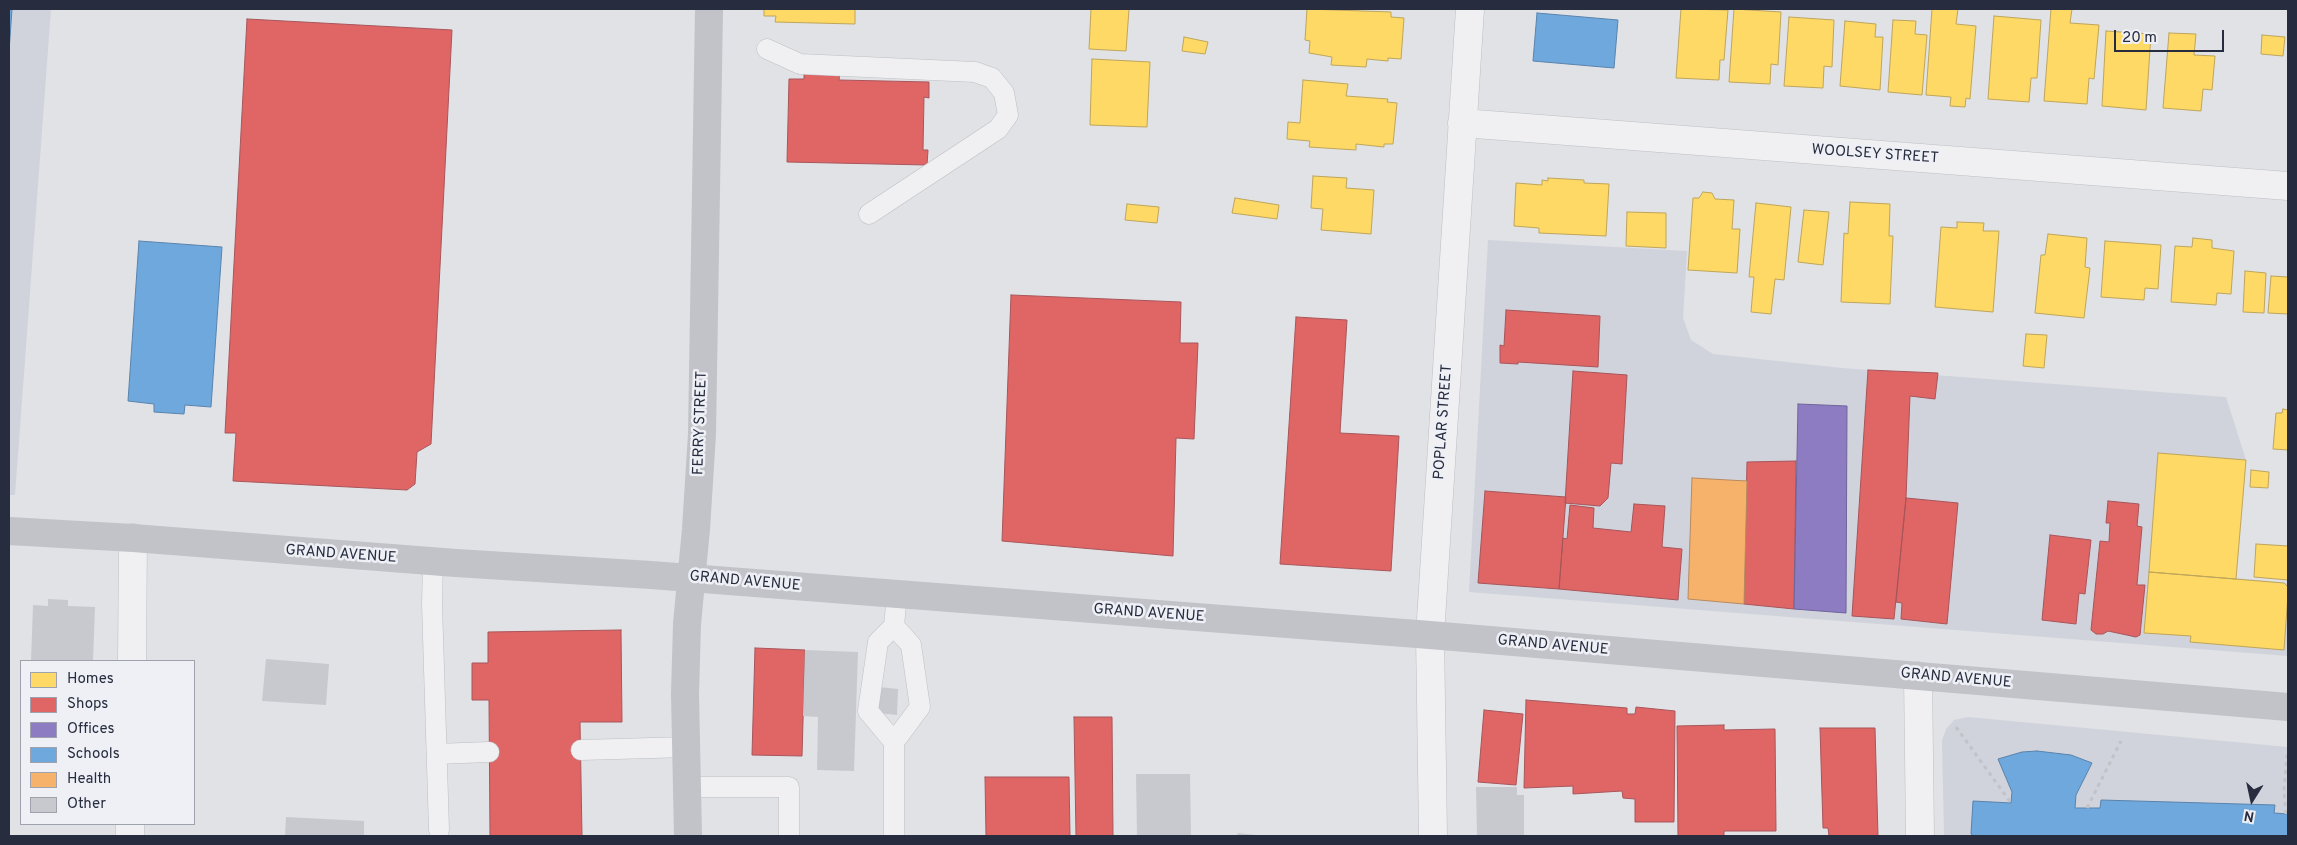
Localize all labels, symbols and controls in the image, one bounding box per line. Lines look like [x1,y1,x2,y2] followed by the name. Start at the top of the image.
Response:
[2117,20,2227,52] scale bar
[2122,29,2157,48] text: 20 m
[1811,142,1939,168] street label: WOOLSEY STREET
[1431,364,1457,480] street label: POPLAR STREET
[690,371,712,475] street label: FERRY STREET
[285,542,397,568] street label: GRAND AVENUE
[689,568,801,596] street label: GRAND AVENUE
[1093,601,1205,627] street label: GRAND AVENUE
[1497,632,1609,660] street label: GRAND AVENUE
[20,660,195,825] legend
[1900,665,2012,693] street label: GRAND AVENUE
[67,670,114,689] text: Homes
[67,695,108,714] text: Shops
[67,720,114,739] text: Offices
[67,745,120,764] text: Schools
[67,770,111,789] text: Health
[2227,775,2277,825] north arrow
[67,795,106,814] text: Other
[2243,806,2256,825] text: N

